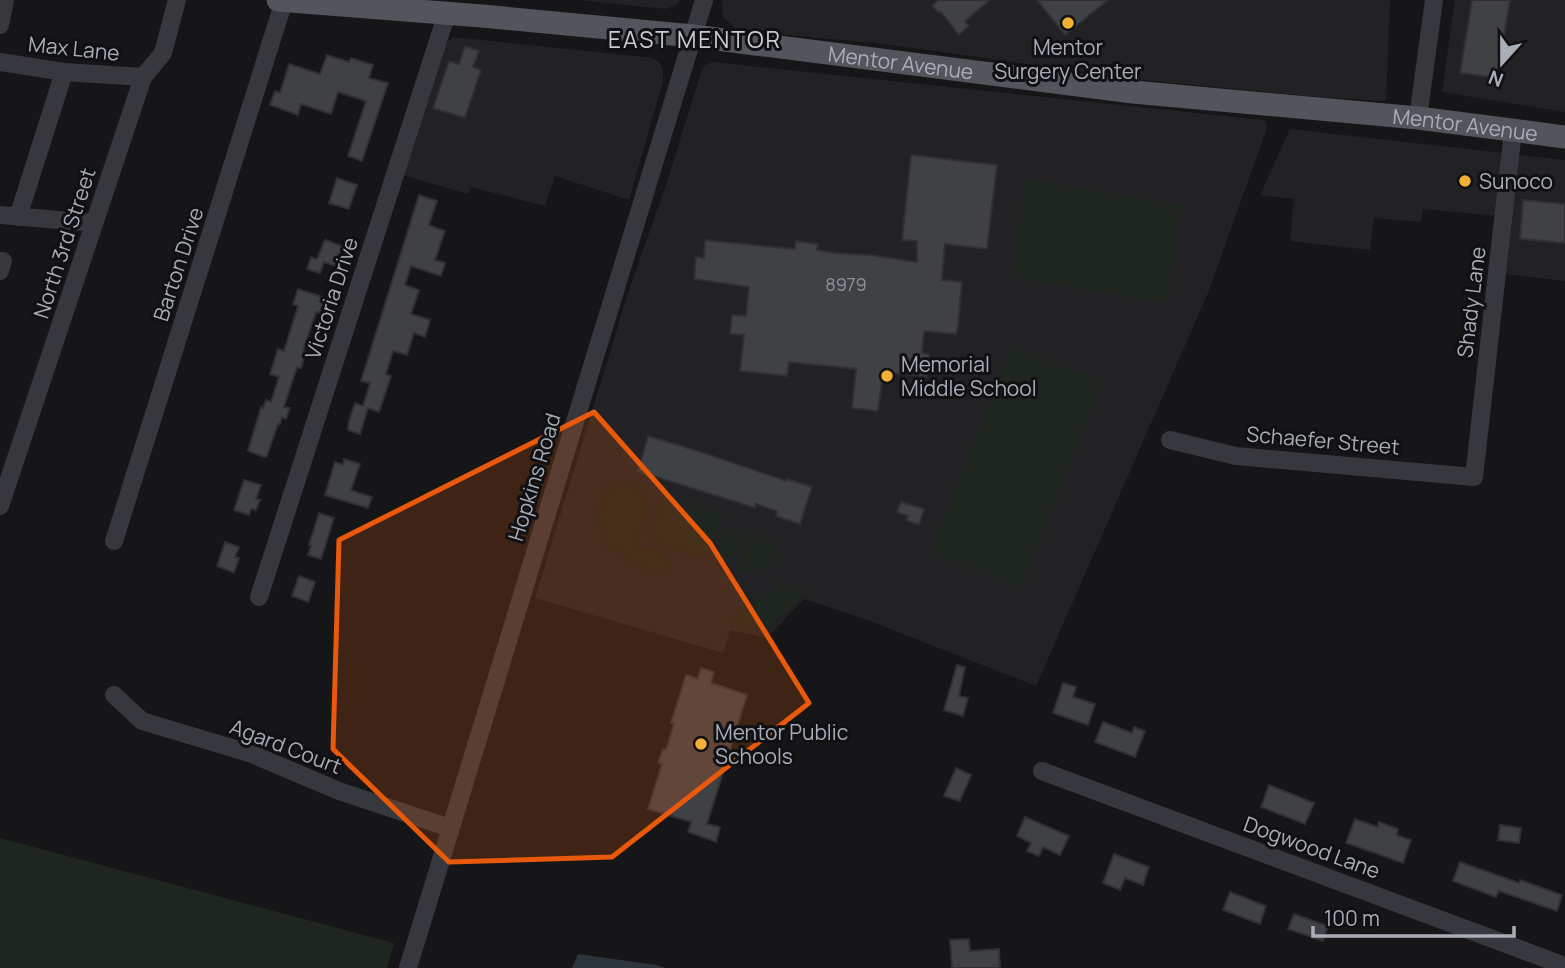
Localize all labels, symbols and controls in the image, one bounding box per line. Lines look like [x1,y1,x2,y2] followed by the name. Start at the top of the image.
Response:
[1060,15,1076,31] marker: Mentor Surgery Center
[608,23,782,55] district label: EAST MENTOR
[1467,28,1537,98] north arrow
[27,29,121,67] street label: Max Lane
[994,33,1142,85] place label: Mentor Surgery Center
[826,39,975,86] street label: Mentor Avenue
[1485,64,1507,93] text: N
[1391,102,1540,147] street label: Mentor Avenue
[26,164,102,322] street label: North 3rd Street
[1479,167,1553,195] place label: Sunoco
[1457,173,1473,189] marker: Sunoco
[146,203,210,325] street label: Barton Drive
[298,233,364,363] street label: Victoria Drive
[1450,245,1492,359] street label: Shady Lane
[825,272,867,296] house number: 8979
[901,350,1037,402] place label: Memorial Middle School
[879,368,895,384] marker: Memorial Middle School
[501,410,567,544] street label: Hopkins Road
[1245,419,1401,461] street label: Schaefer Street
[226,712,346,780] street label: Agard Court
[715,718,848,770] place label: Mentor Public Schools
[693,736,709,752] marker: Mentor Public Schools
[1240,809,1384,885] street label: Dogwood Lane
[1313,894,1514,938] scale bar
[1324,904,1380,932] text: 100 m

